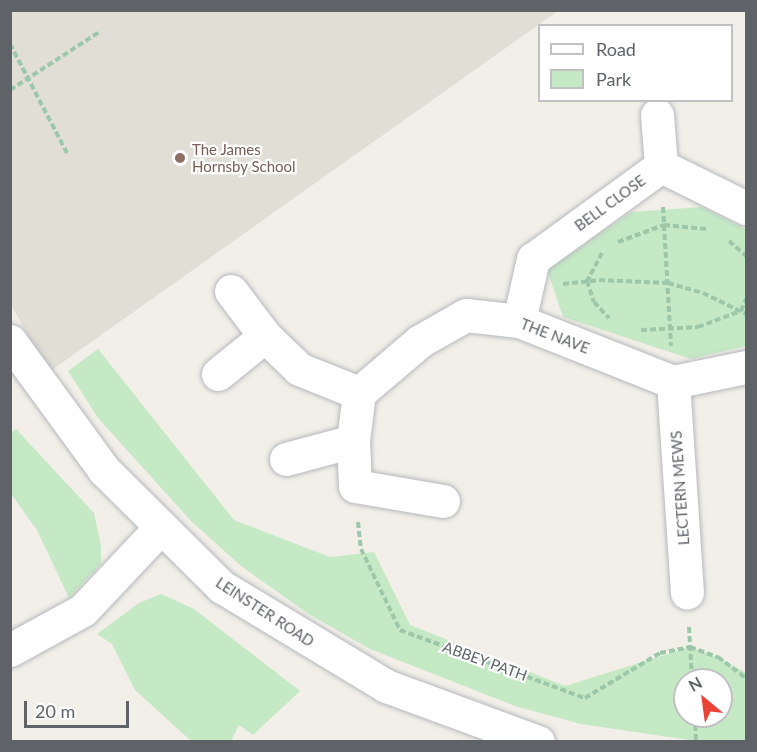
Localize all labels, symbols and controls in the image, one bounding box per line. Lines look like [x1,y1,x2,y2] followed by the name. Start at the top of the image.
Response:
[538,24,733,102] legend
[596,38,636,60] text: Road
[596,68,631,90] text: Park
[192,140,296,175] place label: The James Hornsby School
[173,151,187,165] marker: The James Hornsby School
[571,171,649,235] street label: BELL CLOSE
[518,315,592,357] street label: THE NAVE
[667,430,693,546] street label: LECTERN MEWS
[213,574,317,650] street label: LEINSTER ROAD
[440,637,530,685] street label: ABBEY PATH
[673,668,733,728] north arrow
[685,672,705,695] text: N
[27,689,132,727] scale bar
[35,700,75,722] text: 20 m

